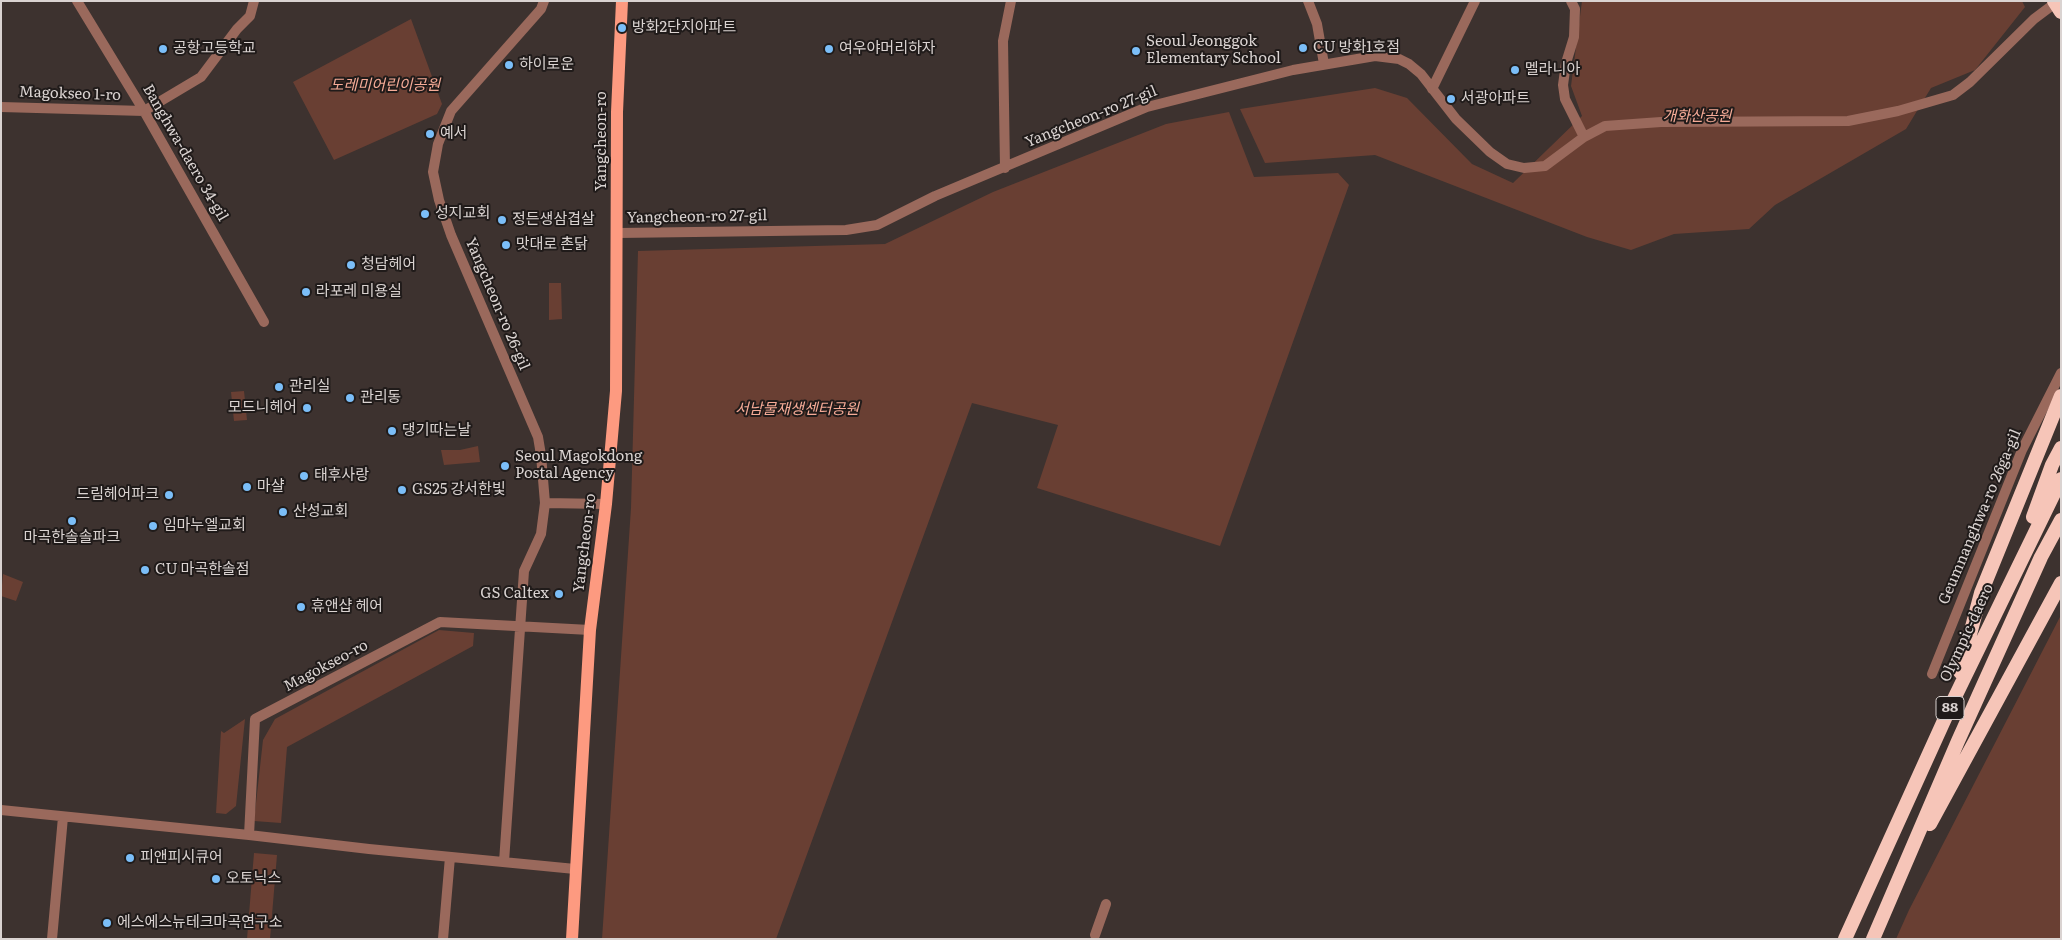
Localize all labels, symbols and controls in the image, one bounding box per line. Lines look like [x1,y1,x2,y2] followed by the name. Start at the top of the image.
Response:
[632,19,736,37] place label: 방화2단지아파트
[616,22,628,34] marker: 방화2단지아파트
[1146,33,1281,68] place label: Seoul Jeonggok Elementary School
[1313,39,1400,57] place label: CU 방화1호점
[173,40,256,58] place label: 공항고등학교
[839,40,936,58] place label: 여우야머리하자
[1297,42,1309,54] marker: CU 방화1호점
[157,43,169,55] marker: 공항고등학교
[823,43,835,55] marker: 여우야머리하자
[1130,45,1142,57] marker: Seoul Jeonggok Elementary School
[519,56,574,74] place label: 하이로운
[503,59,515,71] marker: 하이로운
[1525,61,1580,79] place label: 멜라니아
[1509,64,1521,76] marker: 멜라니아
[330,77,440,95] park label: 도레미어린이공원
[138,81,232,225] street label: Banghwa-daero 34-gil
[1022,82,1160,152] street label: Yangcheon-ro 27-gil
[19,83,121,105] street label: Magokseo 1-ro
[1461,90,1530,108] place label: 서광아파트
[593,91,611,191] street label: Yangcheon-ro
[1445,93,1457,105] marker: 서광아파트
[1663,108,1731,126] park label: 개화산공원
[440,125,468,143] place label: 예서
[424,128,436,140] marker: 예서
[435,205,490,223] place label: 성지교회
[627,207,767,227] street label: Yangcheon-ro 27-gil
[419,208,431,220] marker: 성지교회
[512,211,595,229] place label: 정든생삼겹살
[496,214,508,226] marker: 정든생삼겹살
[461,235,533,373] street label: Yangcheon-ro 26-gil
[516,236,588,254] place label: 맛대로 촌닭
[500,239,512,251] marker: 맛대로 촌닭
[361,256,416,274] place label: 청담헤어
[345,259,357,271] marker: 청담헤어
[316,283,402,301] place label: 라포레 미용실
[300,286,312,298] marker: 라포레 미용실
[289,378,330,396] place label: 관리실
[273,381,285,393] marker: 관리실
[360,389,401,407] place label: 관리동
[344,392,356,404] marker: 관리동
[228,399,297,417] place label: 모드니헤어
[735,401,859,419] park label: 서남물재생센터공원
[301,402,313,414] marker: 모드니헤어
[402,422,471,440] place label: 댕기따는날
[386,425,398,437] marker: 댕기따는날
[1935,427,2025,607] street label: Geumnanghwa-ro 26ga-gil
[515,448,642,483] place label: Seoul Magokdong Postal Agency
[499,460,511,472] marker: Seoul Magokdong Postal Agency
[314,467,369,485] place label: 태후사랑
[298,470,310,482] marker: 태후사랑
[257,478,285,496] place label: 마샬
[241,481,253,493] marker: 마샬
[412,481,506,499] place label: GS25 강서한빛
[396,484,408,496] marker: GS25 강서한빛
[76,486,159,504] place label: 드림헤어파크
[163,489,175,501] marker: 드림헤어파크
[570,492,600,594] street label: Yangcheon-ro
[293,503,348,521] place label: 산성교회
[277,506,289,518] marker: 산성교회
[66,515,78,527] marker: 마곡한솔솔파크
[163,517,246,535] place label: 임마누엘교회
[147,520,159,532] marker: 임마누엘교회
[24,529,120,547] place label: 마곡한솔솔파크
[155,561,250,579] place label: CU 마곡한솔점
[139,564,151,576] marker: CU 마곡한솔점
[1936,581,1998,685] street label: Olympic-daero
[480,585,549,603] place label: GS Caltex
[553,588,565,600] marker: GS Caltex
[311,598,383,616] place label: 휴앤샵 헤어
[295,601,307,613] marker: 휴앤샵 헤어
[281,636,371,696] street label: Magokseo-ro
[1936,696,1964,720] road number: 88
[140,849,223,867] place label: 피앤피시큐어
[124,852,136,864] marker: 피앤피시큐어
[226,870,281,888] place label: 오토닉스
[210,873,222,885] marker: 오토닉스
[117,914,283,932] place label: 에스에스뉴테크마곡연구소
[101,917,113,929] marker: 에스에스뉴테크마곡연구소

